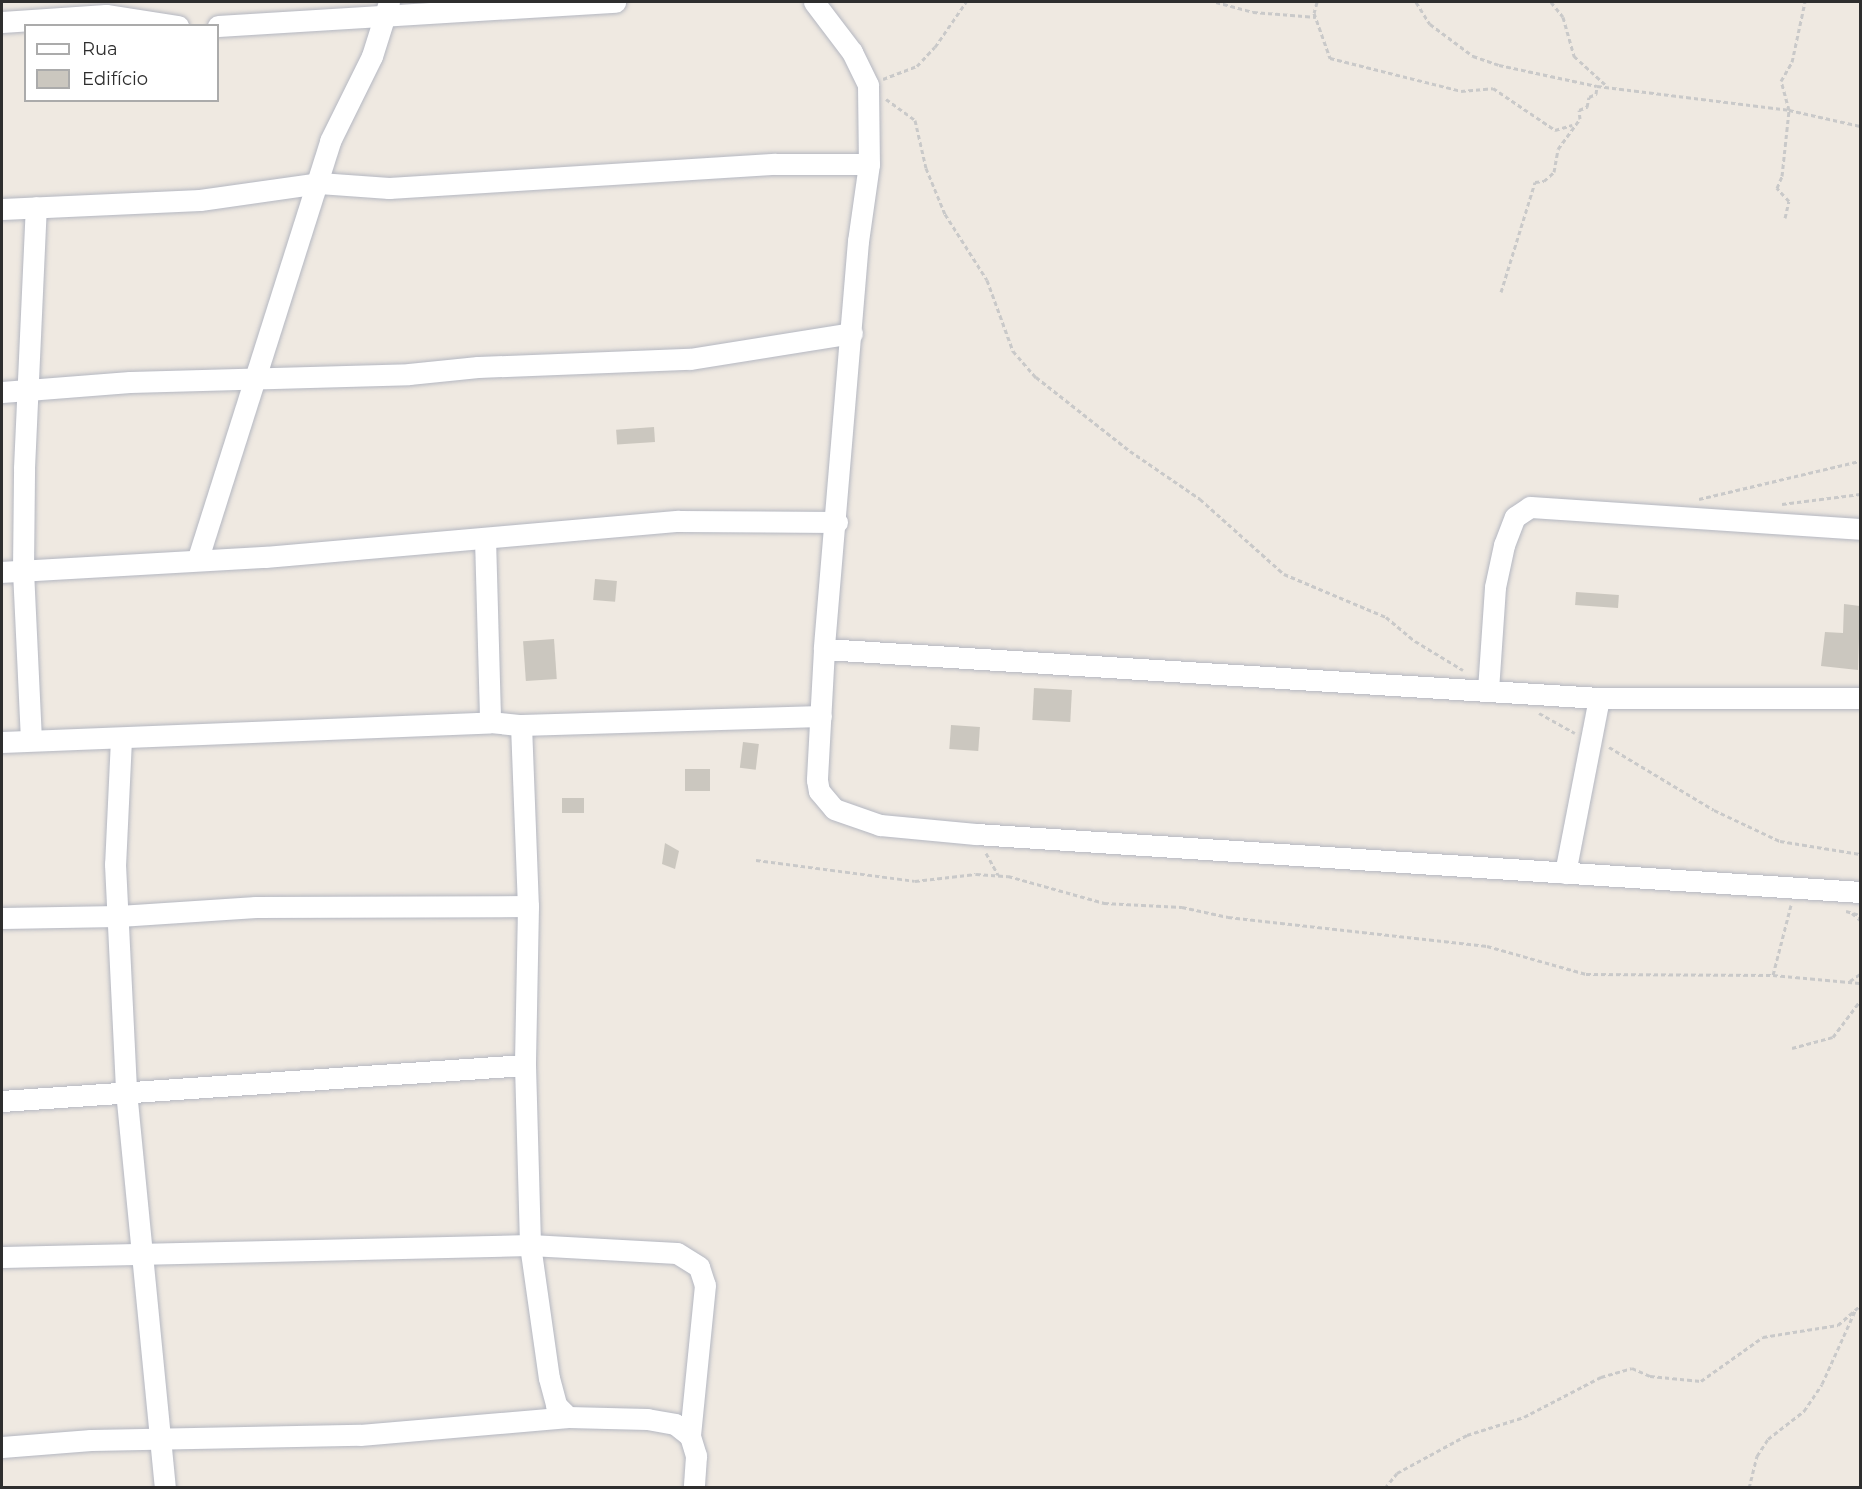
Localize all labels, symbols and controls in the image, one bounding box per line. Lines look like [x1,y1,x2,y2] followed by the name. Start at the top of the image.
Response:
[24,24,219,102] legend
[82,38,118,60] text: Rua
[82,68,148,90] text: Edifício

